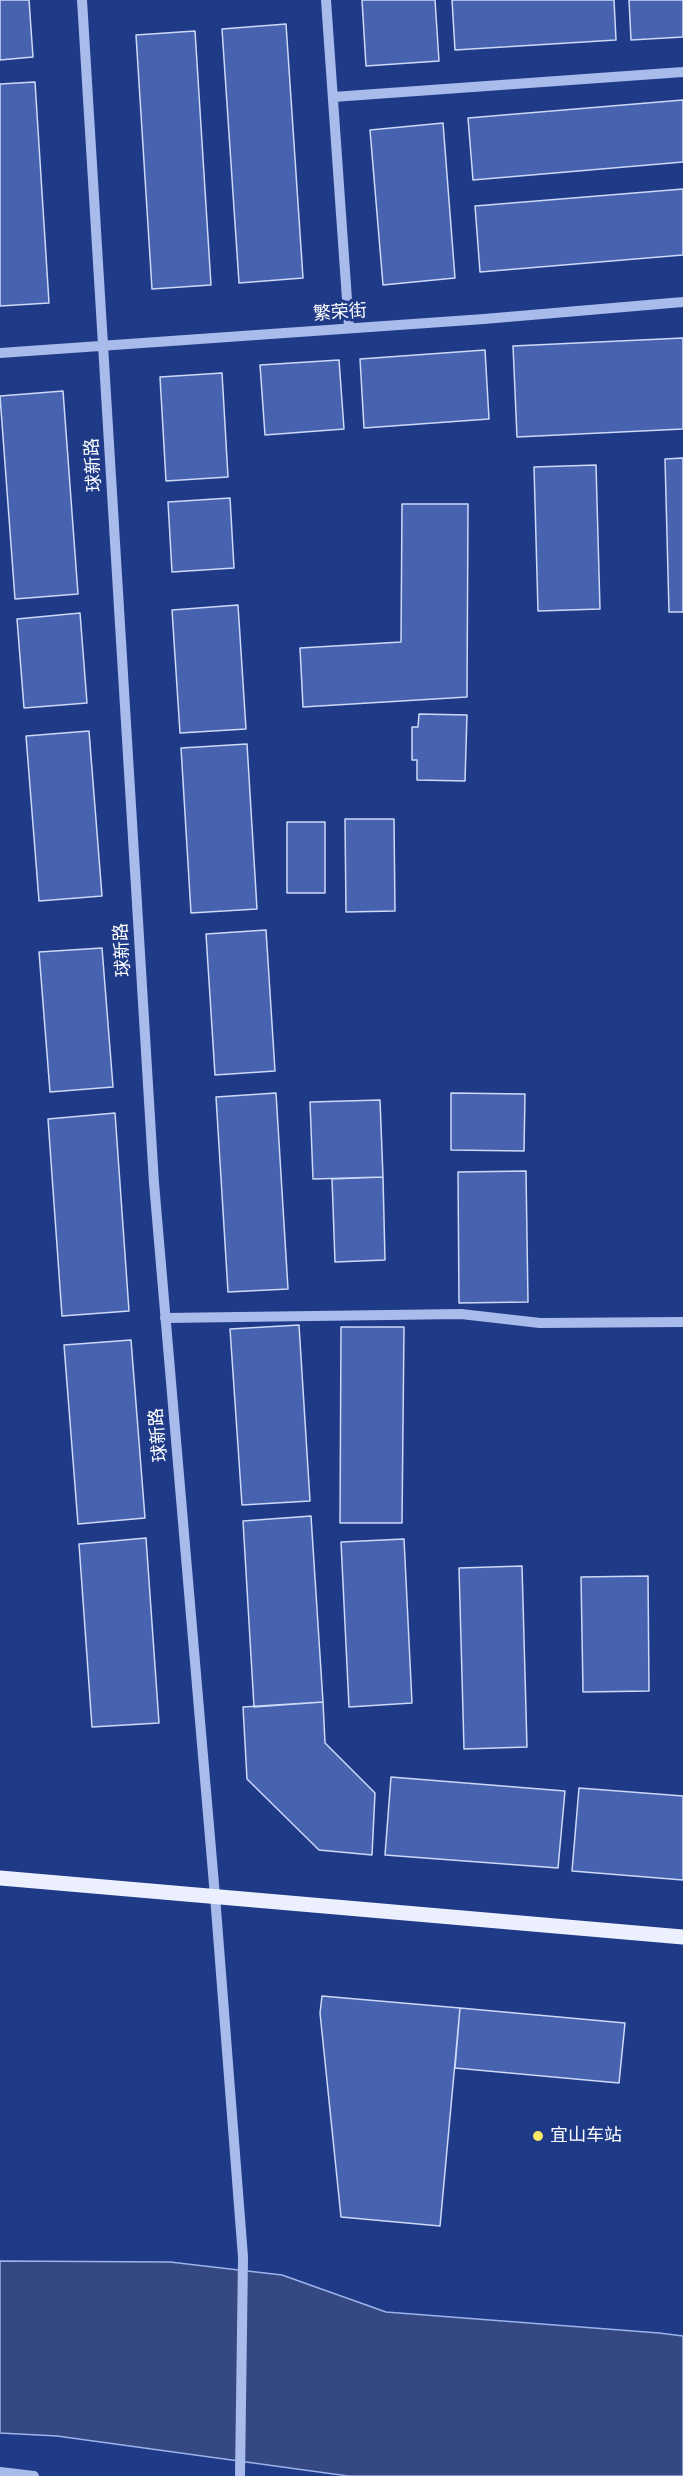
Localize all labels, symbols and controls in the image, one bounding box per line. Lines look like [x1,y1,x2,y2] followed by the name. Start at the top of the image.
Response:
[312,300,368,326] street label: 繁荣街
[82,437,106,493] street label: 球新路
[111,922,135,978] street label: 球新路
[146,1407,172,1463] street label: 球新路
[550,2125,622,2147] place label: 宜山车站
[531,2129,545,2143] marker: 宜山车站

